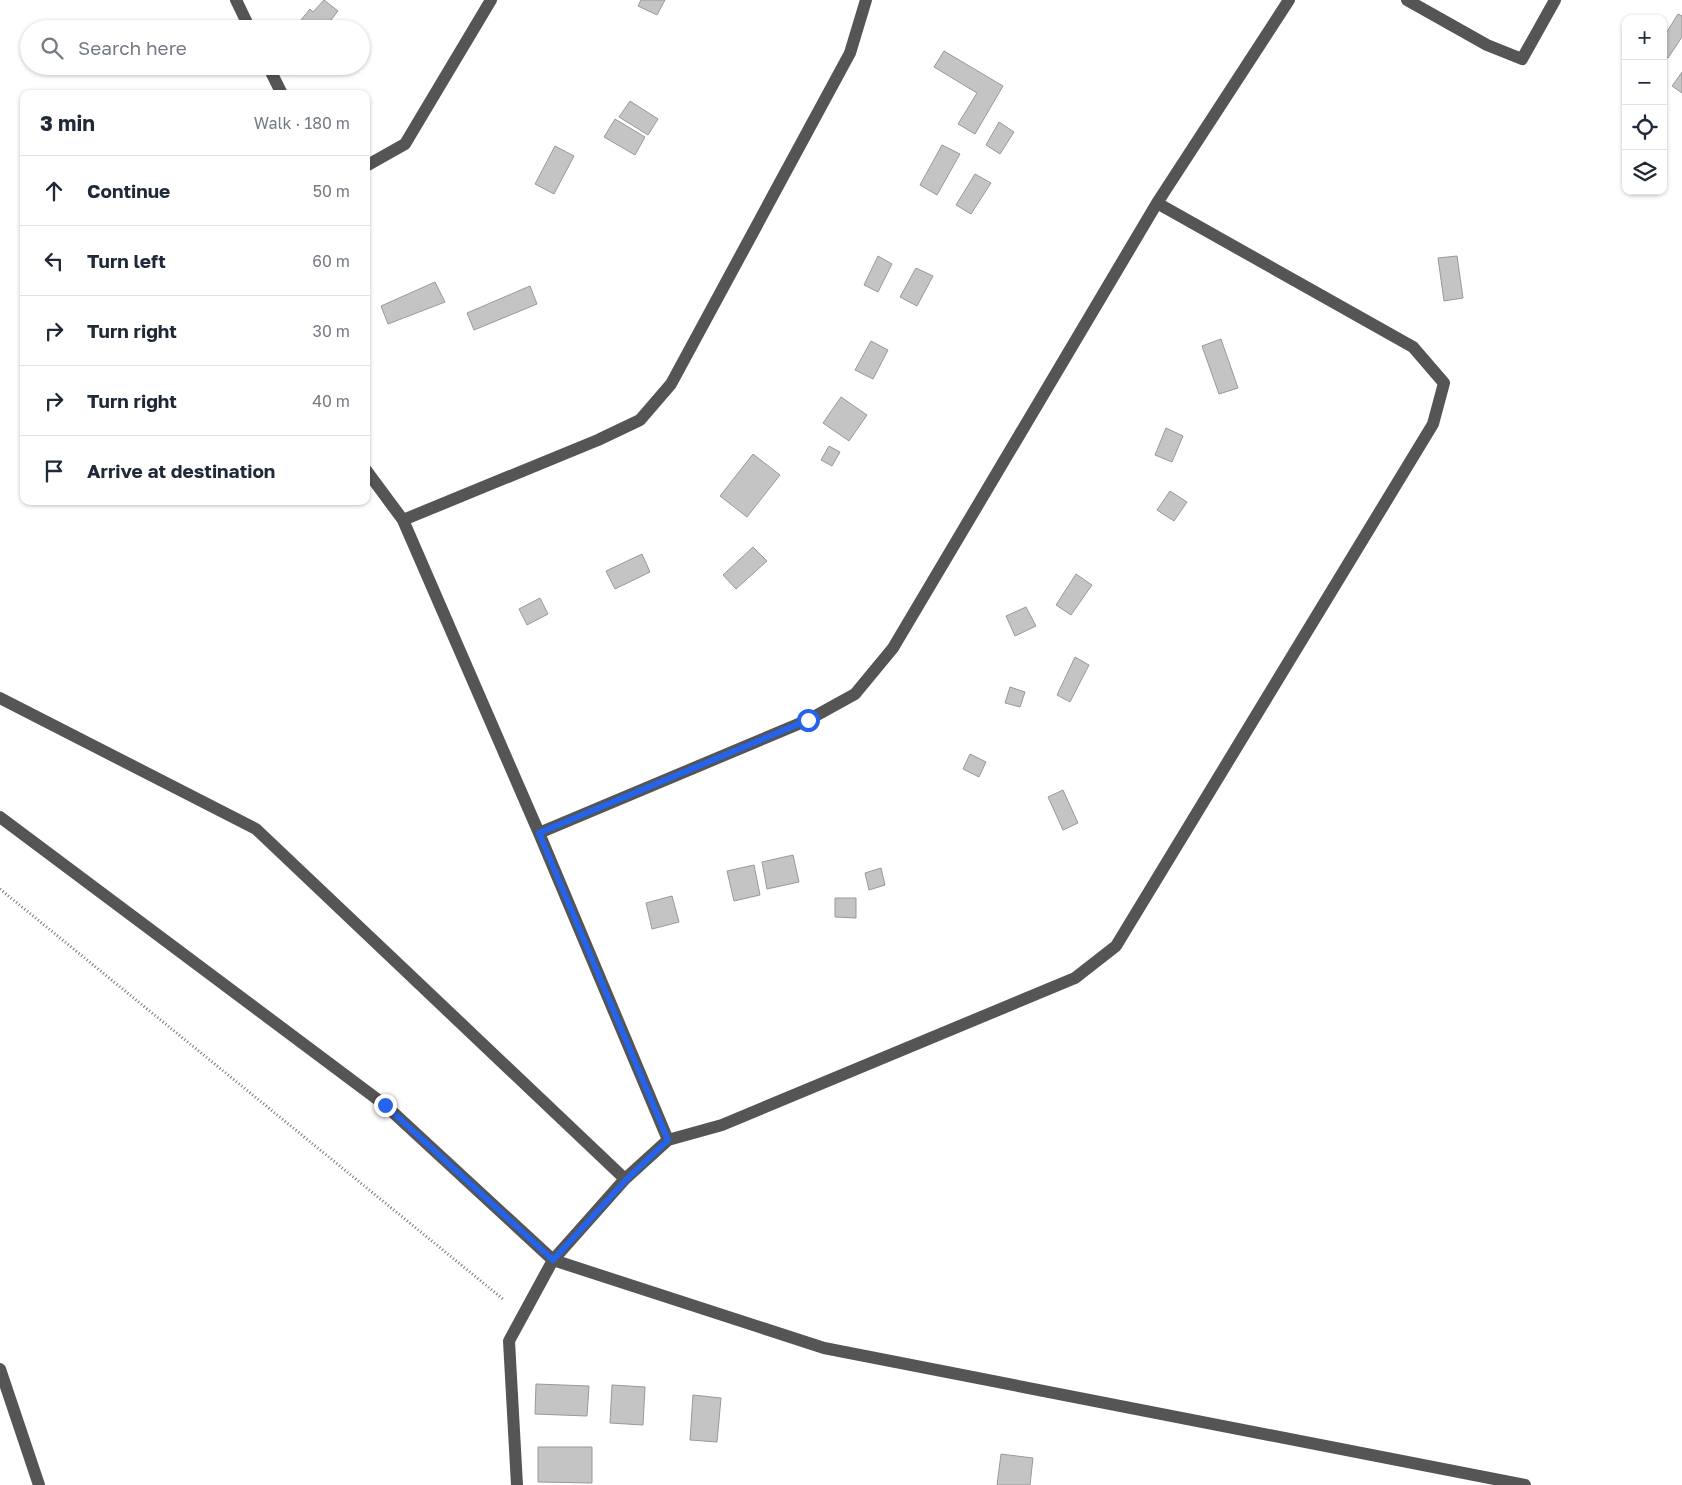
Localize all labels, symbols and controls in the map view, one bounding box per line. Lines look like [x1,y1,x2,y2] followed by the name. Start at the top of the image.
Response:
[1622,15,1667,195] map controls
[1622,15,1667,60] button: +
[20,20,370,75] search box
[38,34,66,62] icon: search
[78,36,187,59] text: Search here
[1622,60,1667,105] button: −
[1622,105,1667,150] button: locate
[40,110,95,136] text: 3 min
[254,113,350,133] text: Walk · 180 m
[1622,150,1667,195] button: layers
[40,177,68,205] icon: ahead
[87,179,170,202] text: Continue
[313,181,350,201] text: 50 m
[40,247,68,275] icon: left
[87,249,166,272] text: Turn left
[312,251,350,271] text: 60 m
[40,317,68,345] icon: right
[87,319,177,342] text: Turn right
[313,321,350,341] text: 30 m
[40,387,68,415] icon: right
[87,389,177,412] text: Turn right
[312,391,350,411] text: 40 m
[40,457,68,485] icon: arrive
[87,459,275,482] text: Arrive at destination
[797,709,820,732] route start
[374,1094,397,1117] route end

